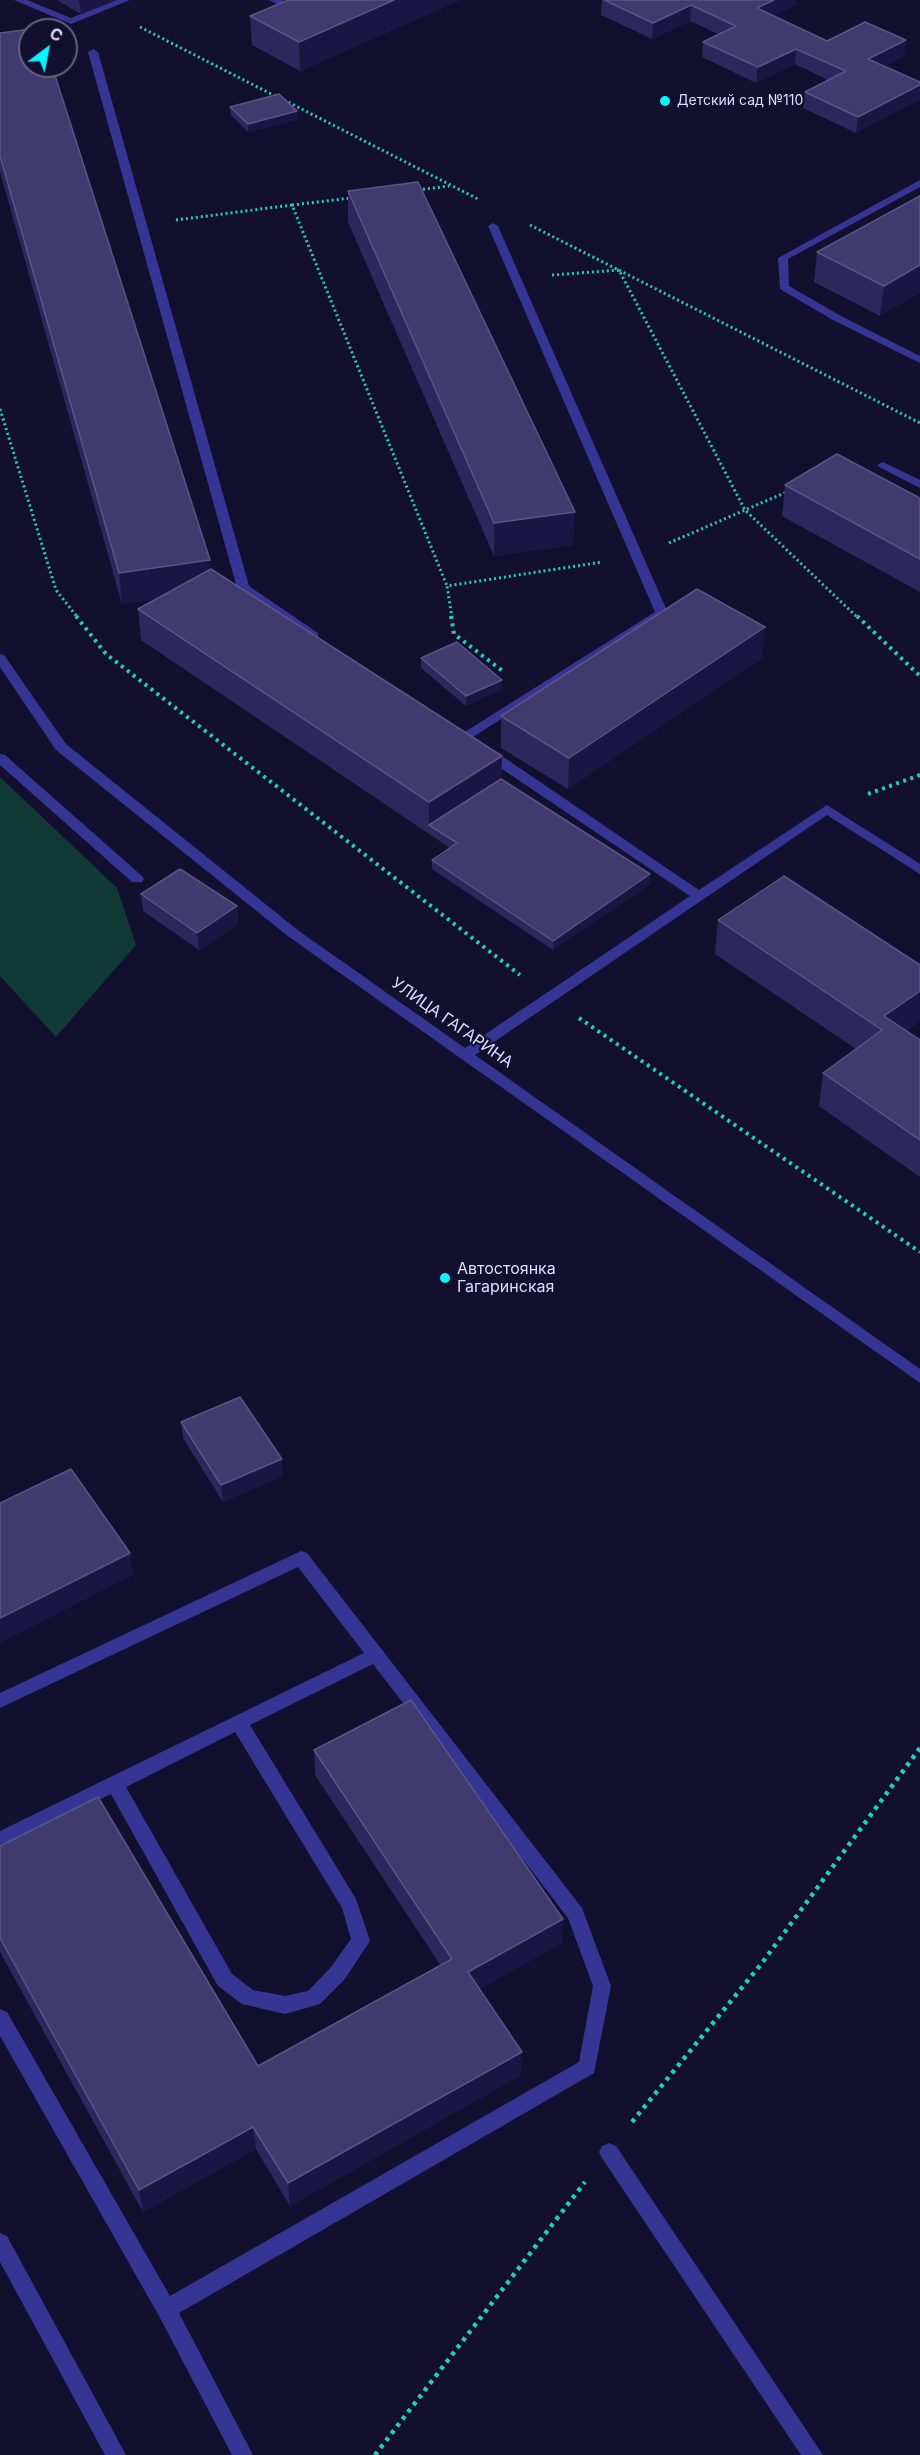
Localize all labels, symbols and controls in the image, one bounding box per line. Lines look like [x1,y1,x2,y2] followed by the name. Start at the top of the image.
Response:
[18,18,78,78] north arrow
[46,23,67,46] text: С
[677,93,803,109] place label: Детский сад №110
[658,94,672,108] marker: Детский сад №110
[387,974,517,1072] street label: УЛИЦА ГАГАРИНА
[457,1259,556,1297] place label: Автостоянка Гагаринская
[438,1271,452,1285] marker: Автостоянка Гагаринская

